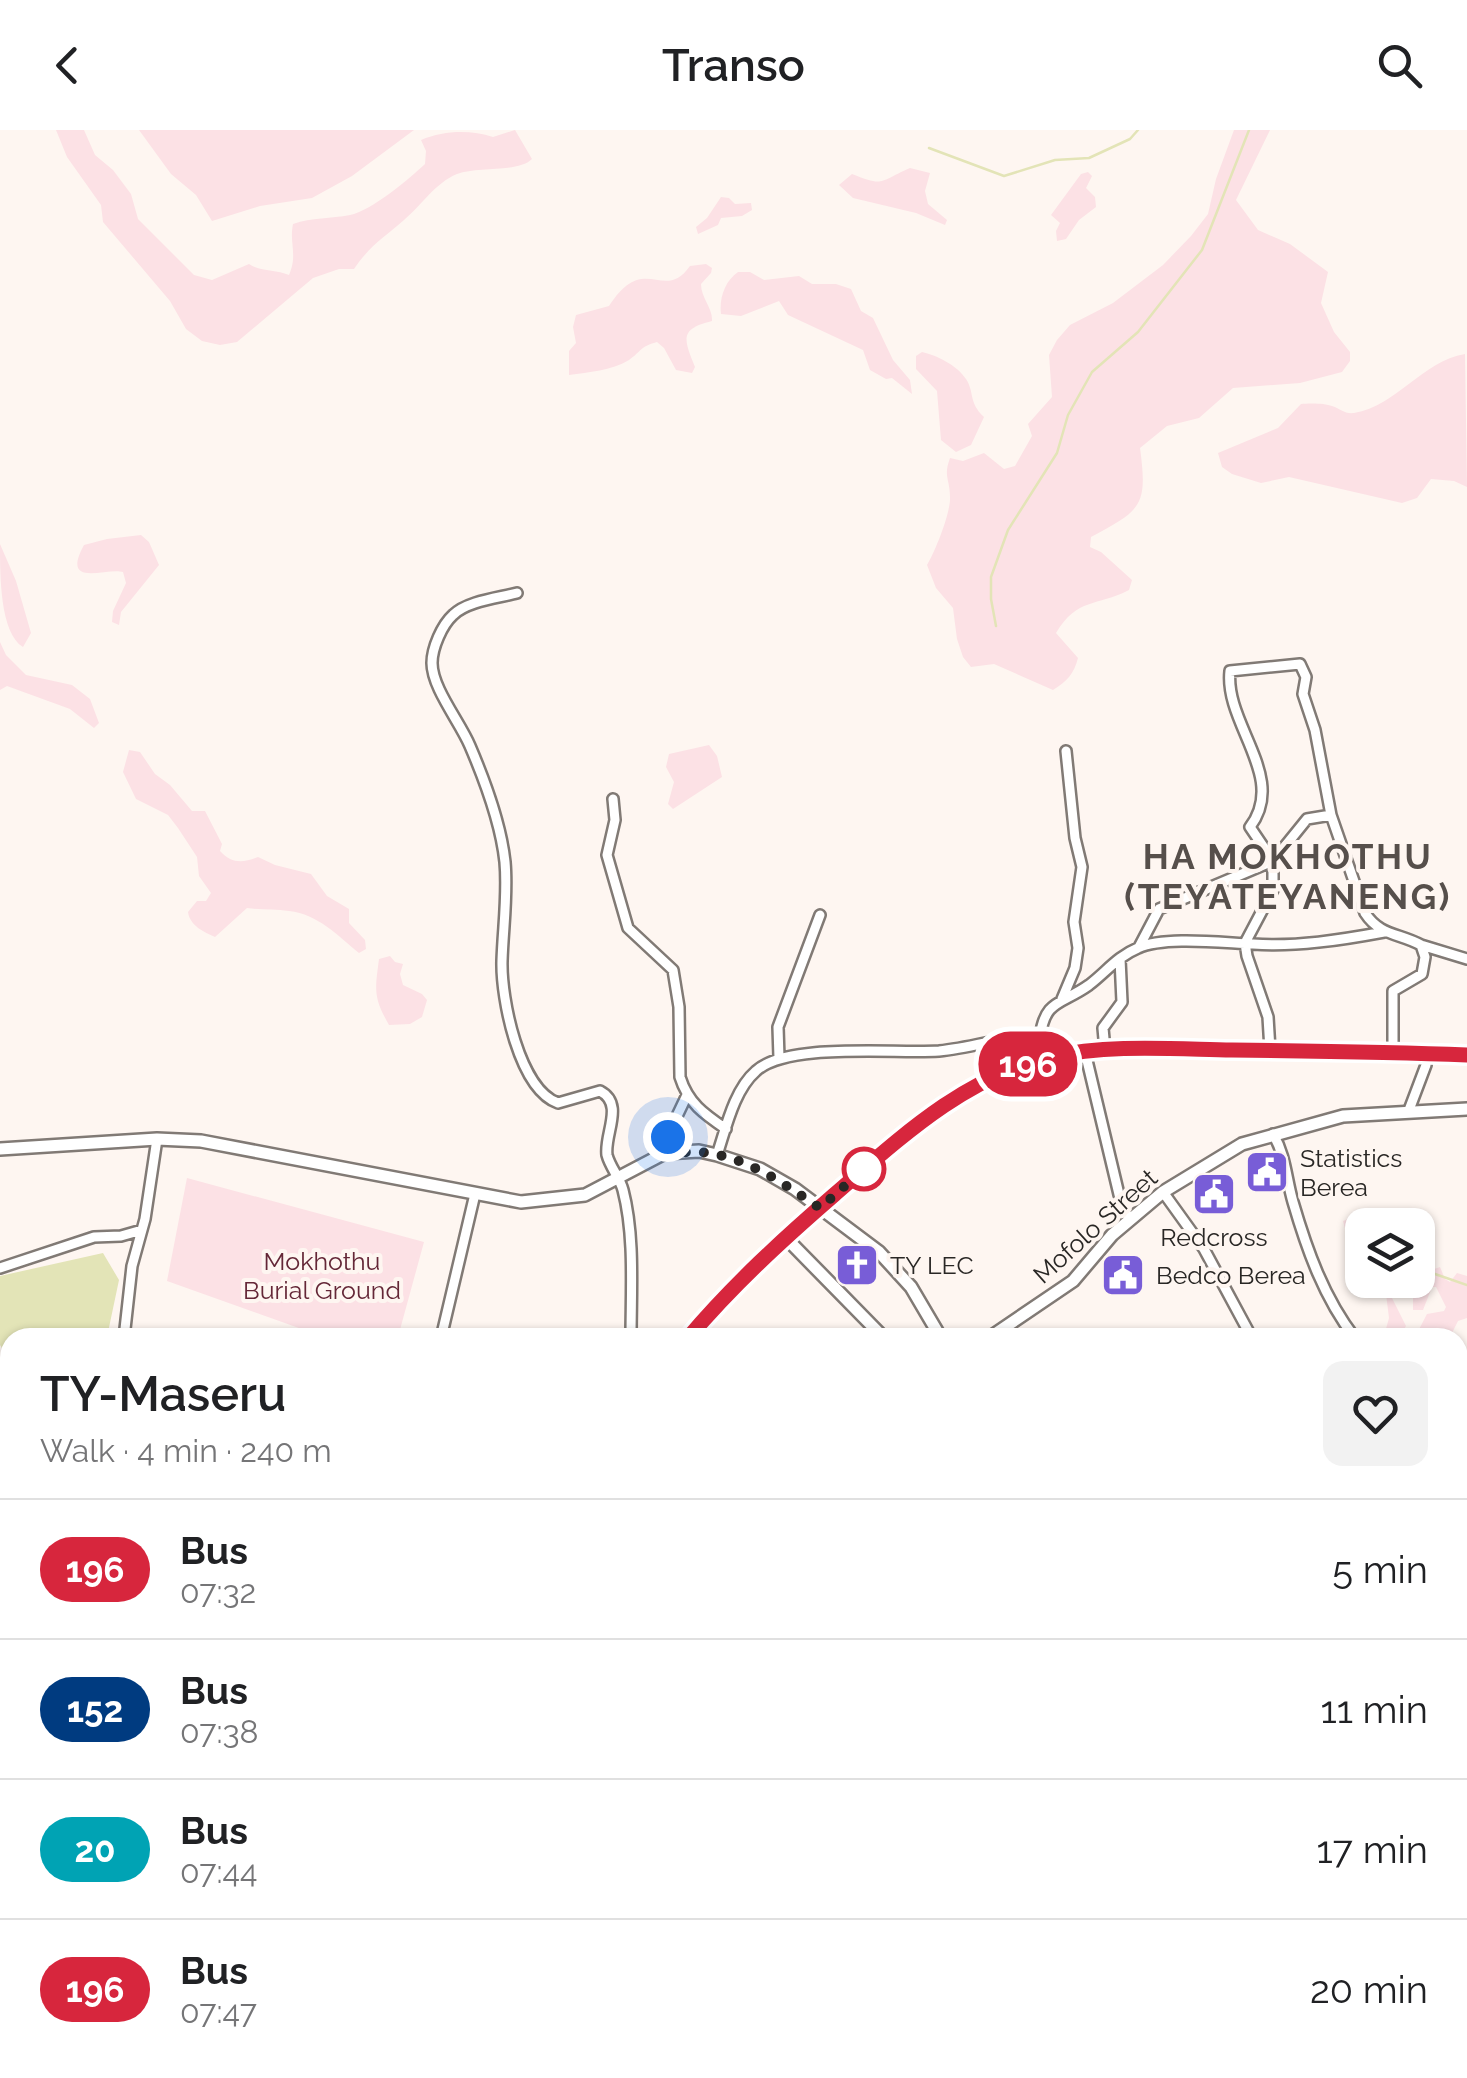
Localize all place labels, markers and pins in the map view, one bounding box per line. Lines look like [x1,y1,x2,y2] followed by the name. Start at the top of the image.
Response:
[1300,1143,1402,1202] place label: Statistics Berea
[843,1148,885,1190] unlabelled marker
[1244,1149,1290,1195] public building icon: Statistics Berea
[1191,1171,1237,1217] public building icon: Redcross
[1160,1222,1268,1252] place label: Redcross
[834,1242,880,1288] church icon: TY LEC
[890,1250,974,1280] place label: TY LEC
[1100,1252,1146,1298] public building icon: Bedco Berea
[1156,1260,1306,1290] place label: Bedco Berea

